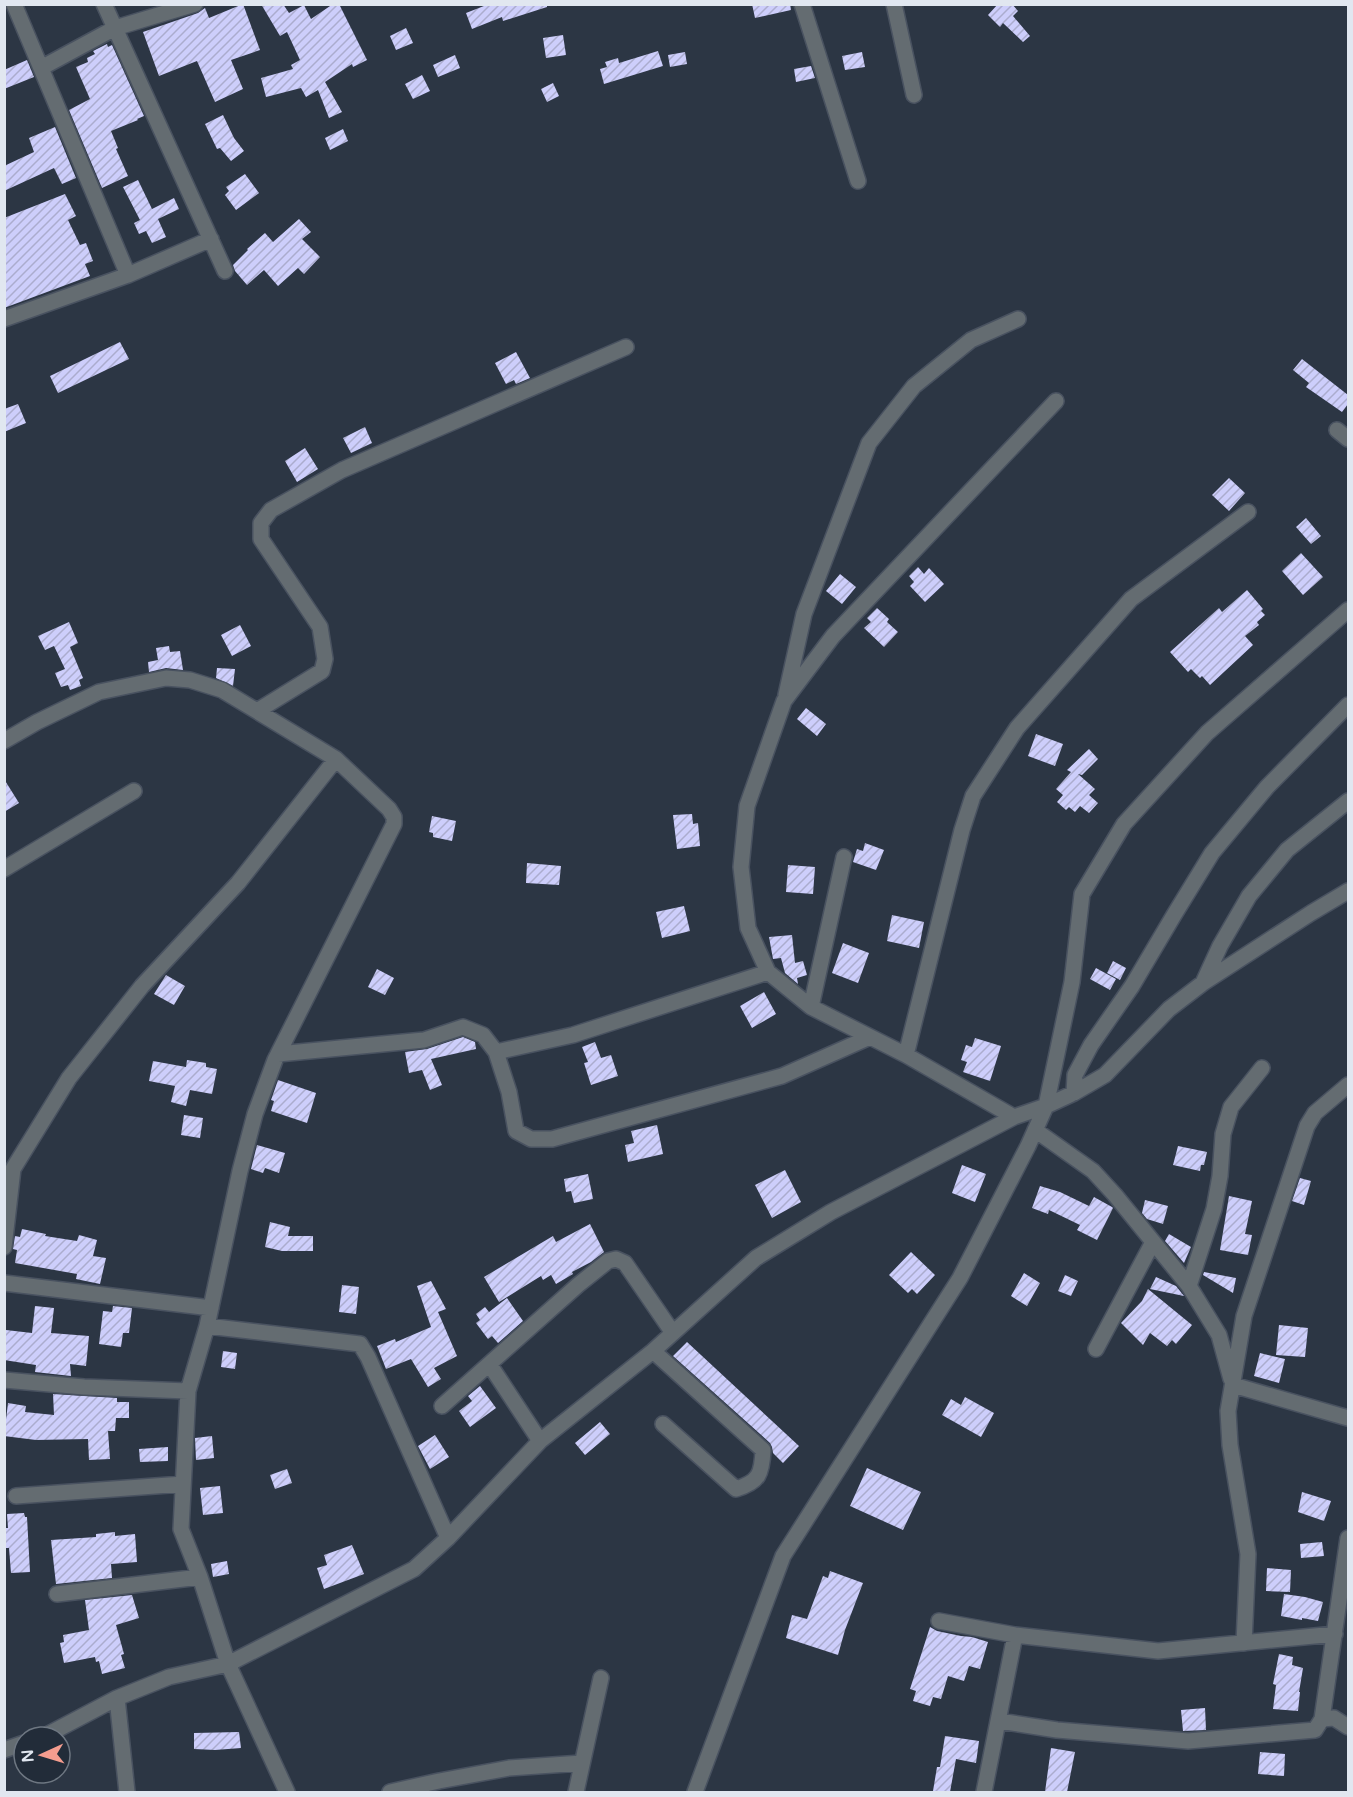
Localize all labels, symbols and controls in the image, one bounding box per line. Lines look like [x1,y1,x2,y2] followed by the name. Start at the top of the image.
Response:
[12,1725,72,1785] north arrow
[18,1749,38,1763] text: N

